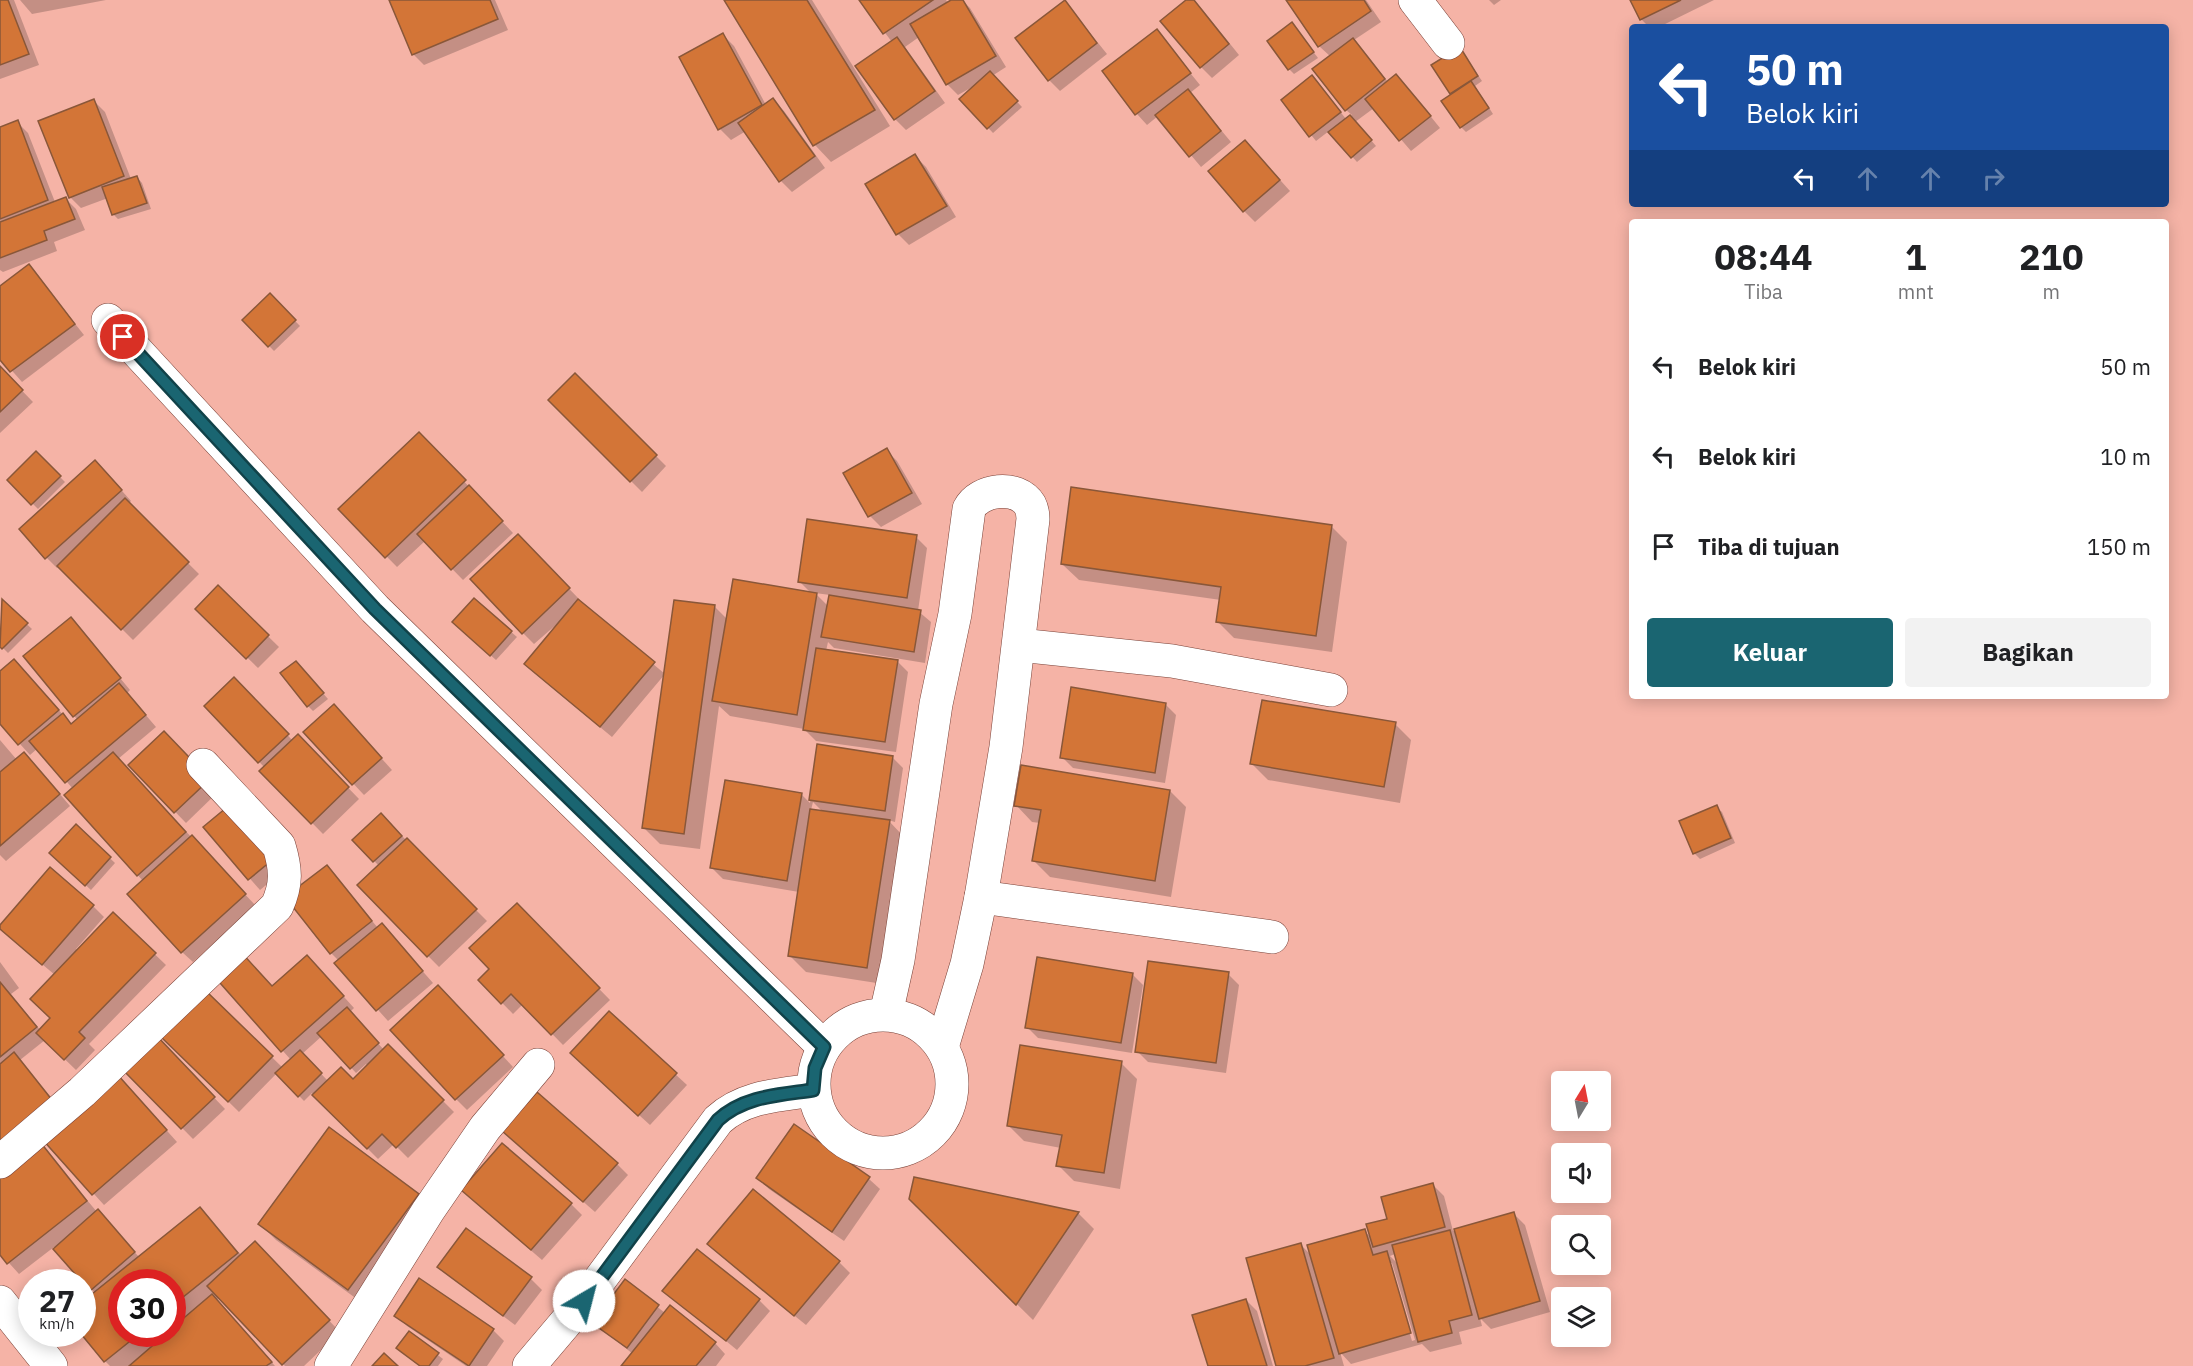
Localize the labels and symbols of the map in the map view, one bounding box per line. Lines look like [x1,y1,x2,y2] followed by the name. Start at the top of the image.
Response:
[97,311,148,362] pin
[1551,1071,1611,1131] north arrow
[108,1269,186,1347] speed limit sign: 30
[552,1269,616,1333] position arrow

